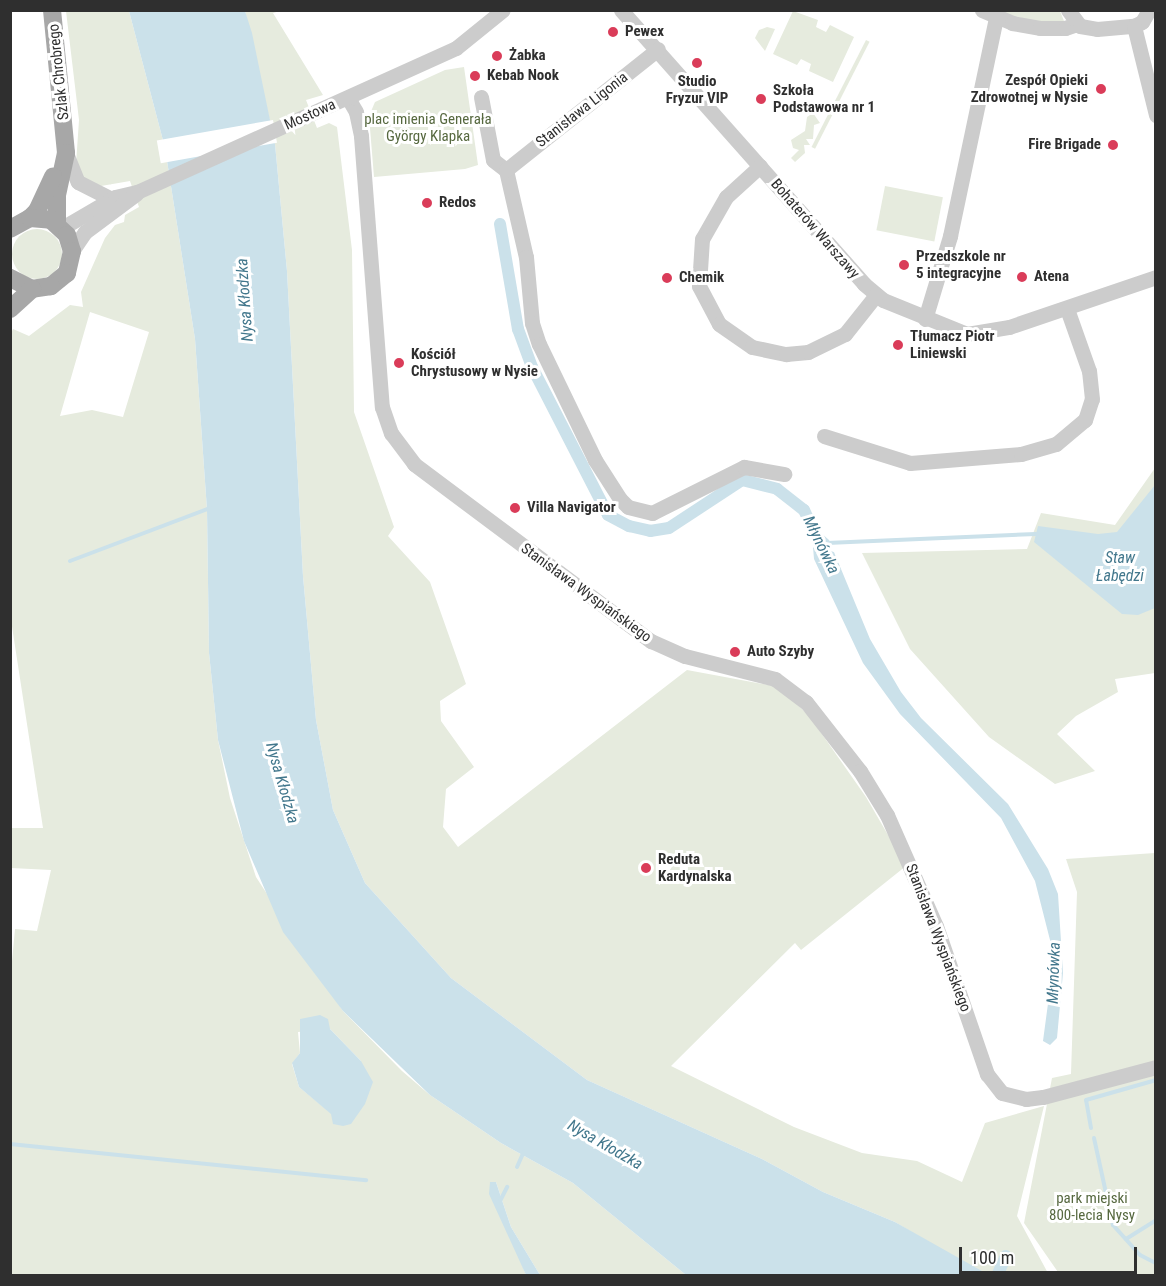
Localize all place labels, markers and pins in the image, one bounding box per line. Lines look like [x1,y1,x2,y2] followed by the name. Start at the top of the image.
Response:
[625,23,664,41] place label: Pewex
[606,25,620,39] marker: Pewex
[509,47,546,65] place label: Żabka
[490,49,504,63] marker: Żabka
[690,56,704,70] marker: Studio Fryzur VIP
[487,67,559,85] place label: Kebab Nook
[468,69,482,83] marker: Kebab Nook
[971,71,1088,106] place label: Zespół Opieki Zdrowotnej w Nysie
[666,72,728,107] place label: Studio Fryzur VIP
[1092,80,1110,98] marker: Zespół Opieki Zdrowotnej w Nysie
[773,81,875,116] place label: Szkoła Podstawowa nr 1
[754,92,768,106] marker: Szkoła Podstawowa nr 1
[1028,136,1101,154] place label: Fire Brigade
[1106,138,1120,152] marker: Fire Brigade
[439,194,476,212] place label: Redos
[420,196,434,210] marker: Redos
[916,247,1006,282] place label: Przedszkole nr 5 integracyjne
[897,258,911,272] marker: Przedszkole nr 5 integracyjne
[1034,268,1069,286] place label: Atena
[679,269,724,287] place label: Chemik
[1015,270,1029,284] marker: Atena
[660,271,674,285] marker: Chemik
[910,327,994,362] place label: Tłumacz Piotr Liniewski
[891,338,905,352] marker: Tłumacz Piotr Liniewski
[411,345,538,380] place label: Kościół Chrystusowy w Nysie
[392,356,406,370] marker: Kościół Chrystusowy w Nysie
[527,499,616,517] place label: Villa Navigator
[508,501,522,515] marker: Villa Navigator
[747,643,814,661] place label: Auto Szyby
[728,645,742,659] marker: Auto Szyby
[658,850,732,885] place label: Reduta Kardynalska
[639,861,653,875] marker: Reduta Kardynalska

